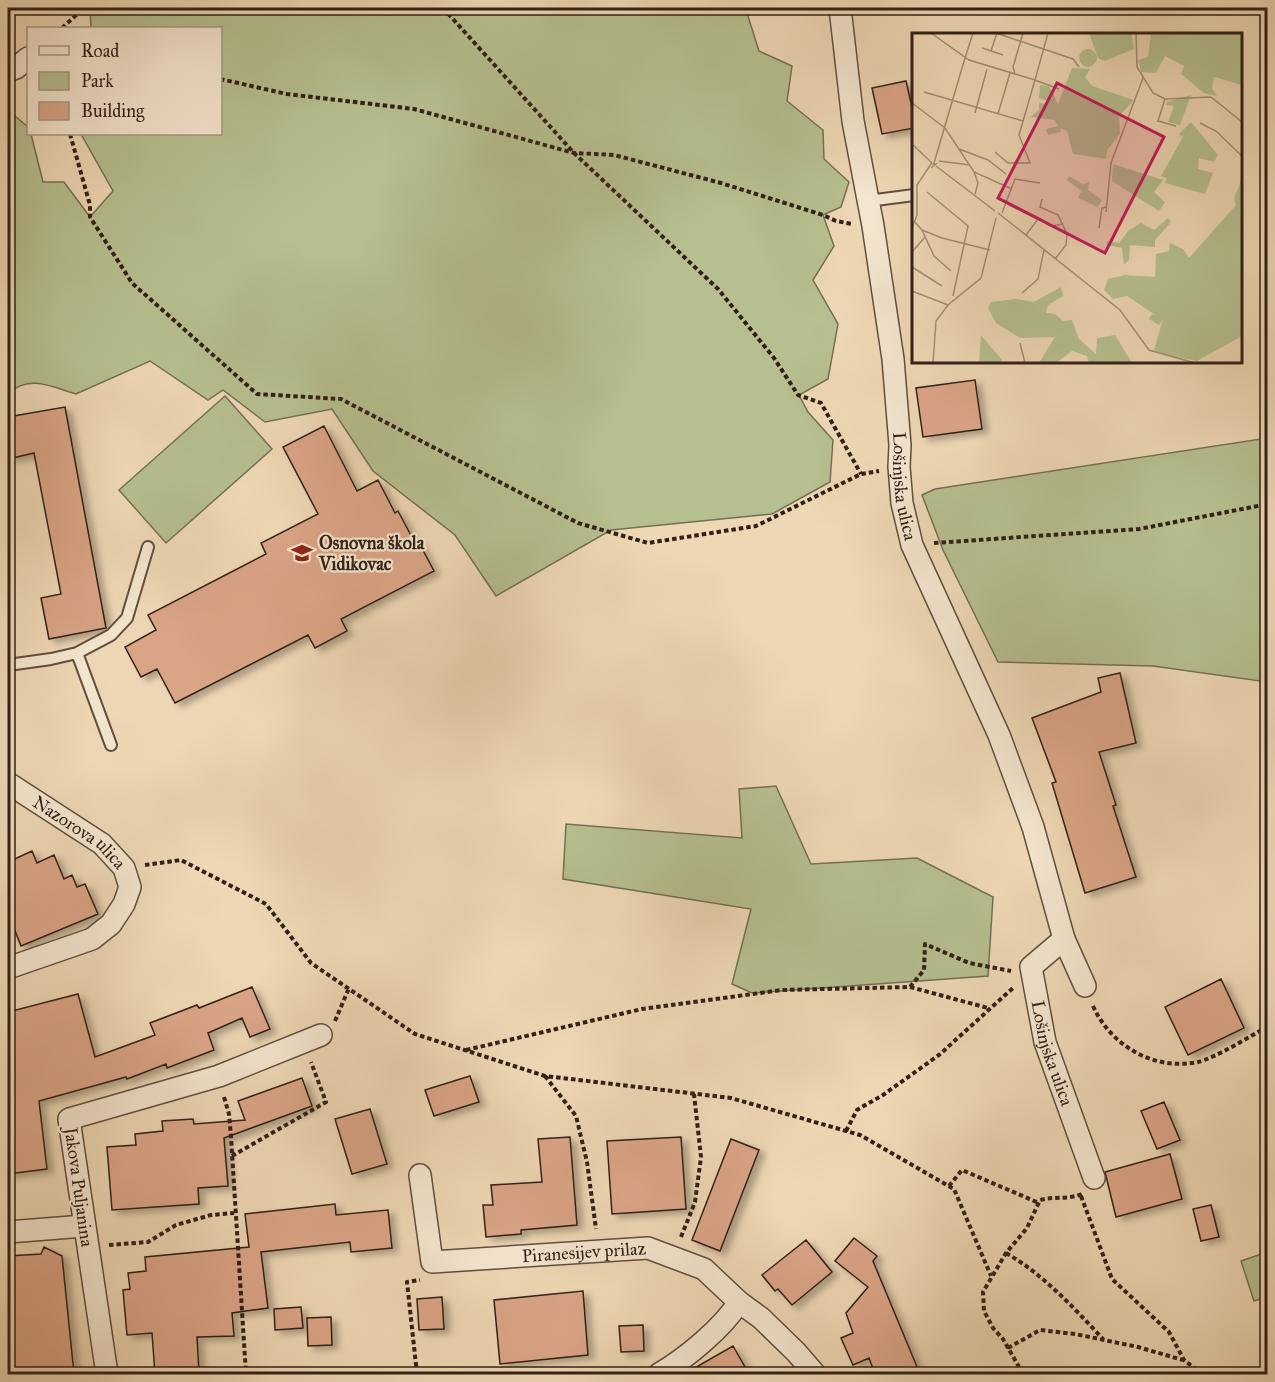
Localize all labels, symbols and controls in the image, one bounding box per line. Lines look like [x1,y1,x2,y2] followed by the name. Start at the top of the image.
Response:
[27,27,222,135] legend
[912,33,1242,363] inset map
[81,40,119,62] text: Road
[81,70,114,92] text: Park
[81,100,145,123] text: Building
[888,431,922,543] street label: Lošinjska ulica
[318,532,425,575] place label: Osnovna škola Vidikovac
[290,541,314,565] school or university icon: Osnovna škola Vidikovac
[29,791,131,874] street label: Nazorova ulica
[1026,999,1078,1109] street label: Lošinjska ulica
[58,1124,98,1249] street label: Jakova Puljanina
[521,1237,647,1267] street label: Piranesijev prilaz

